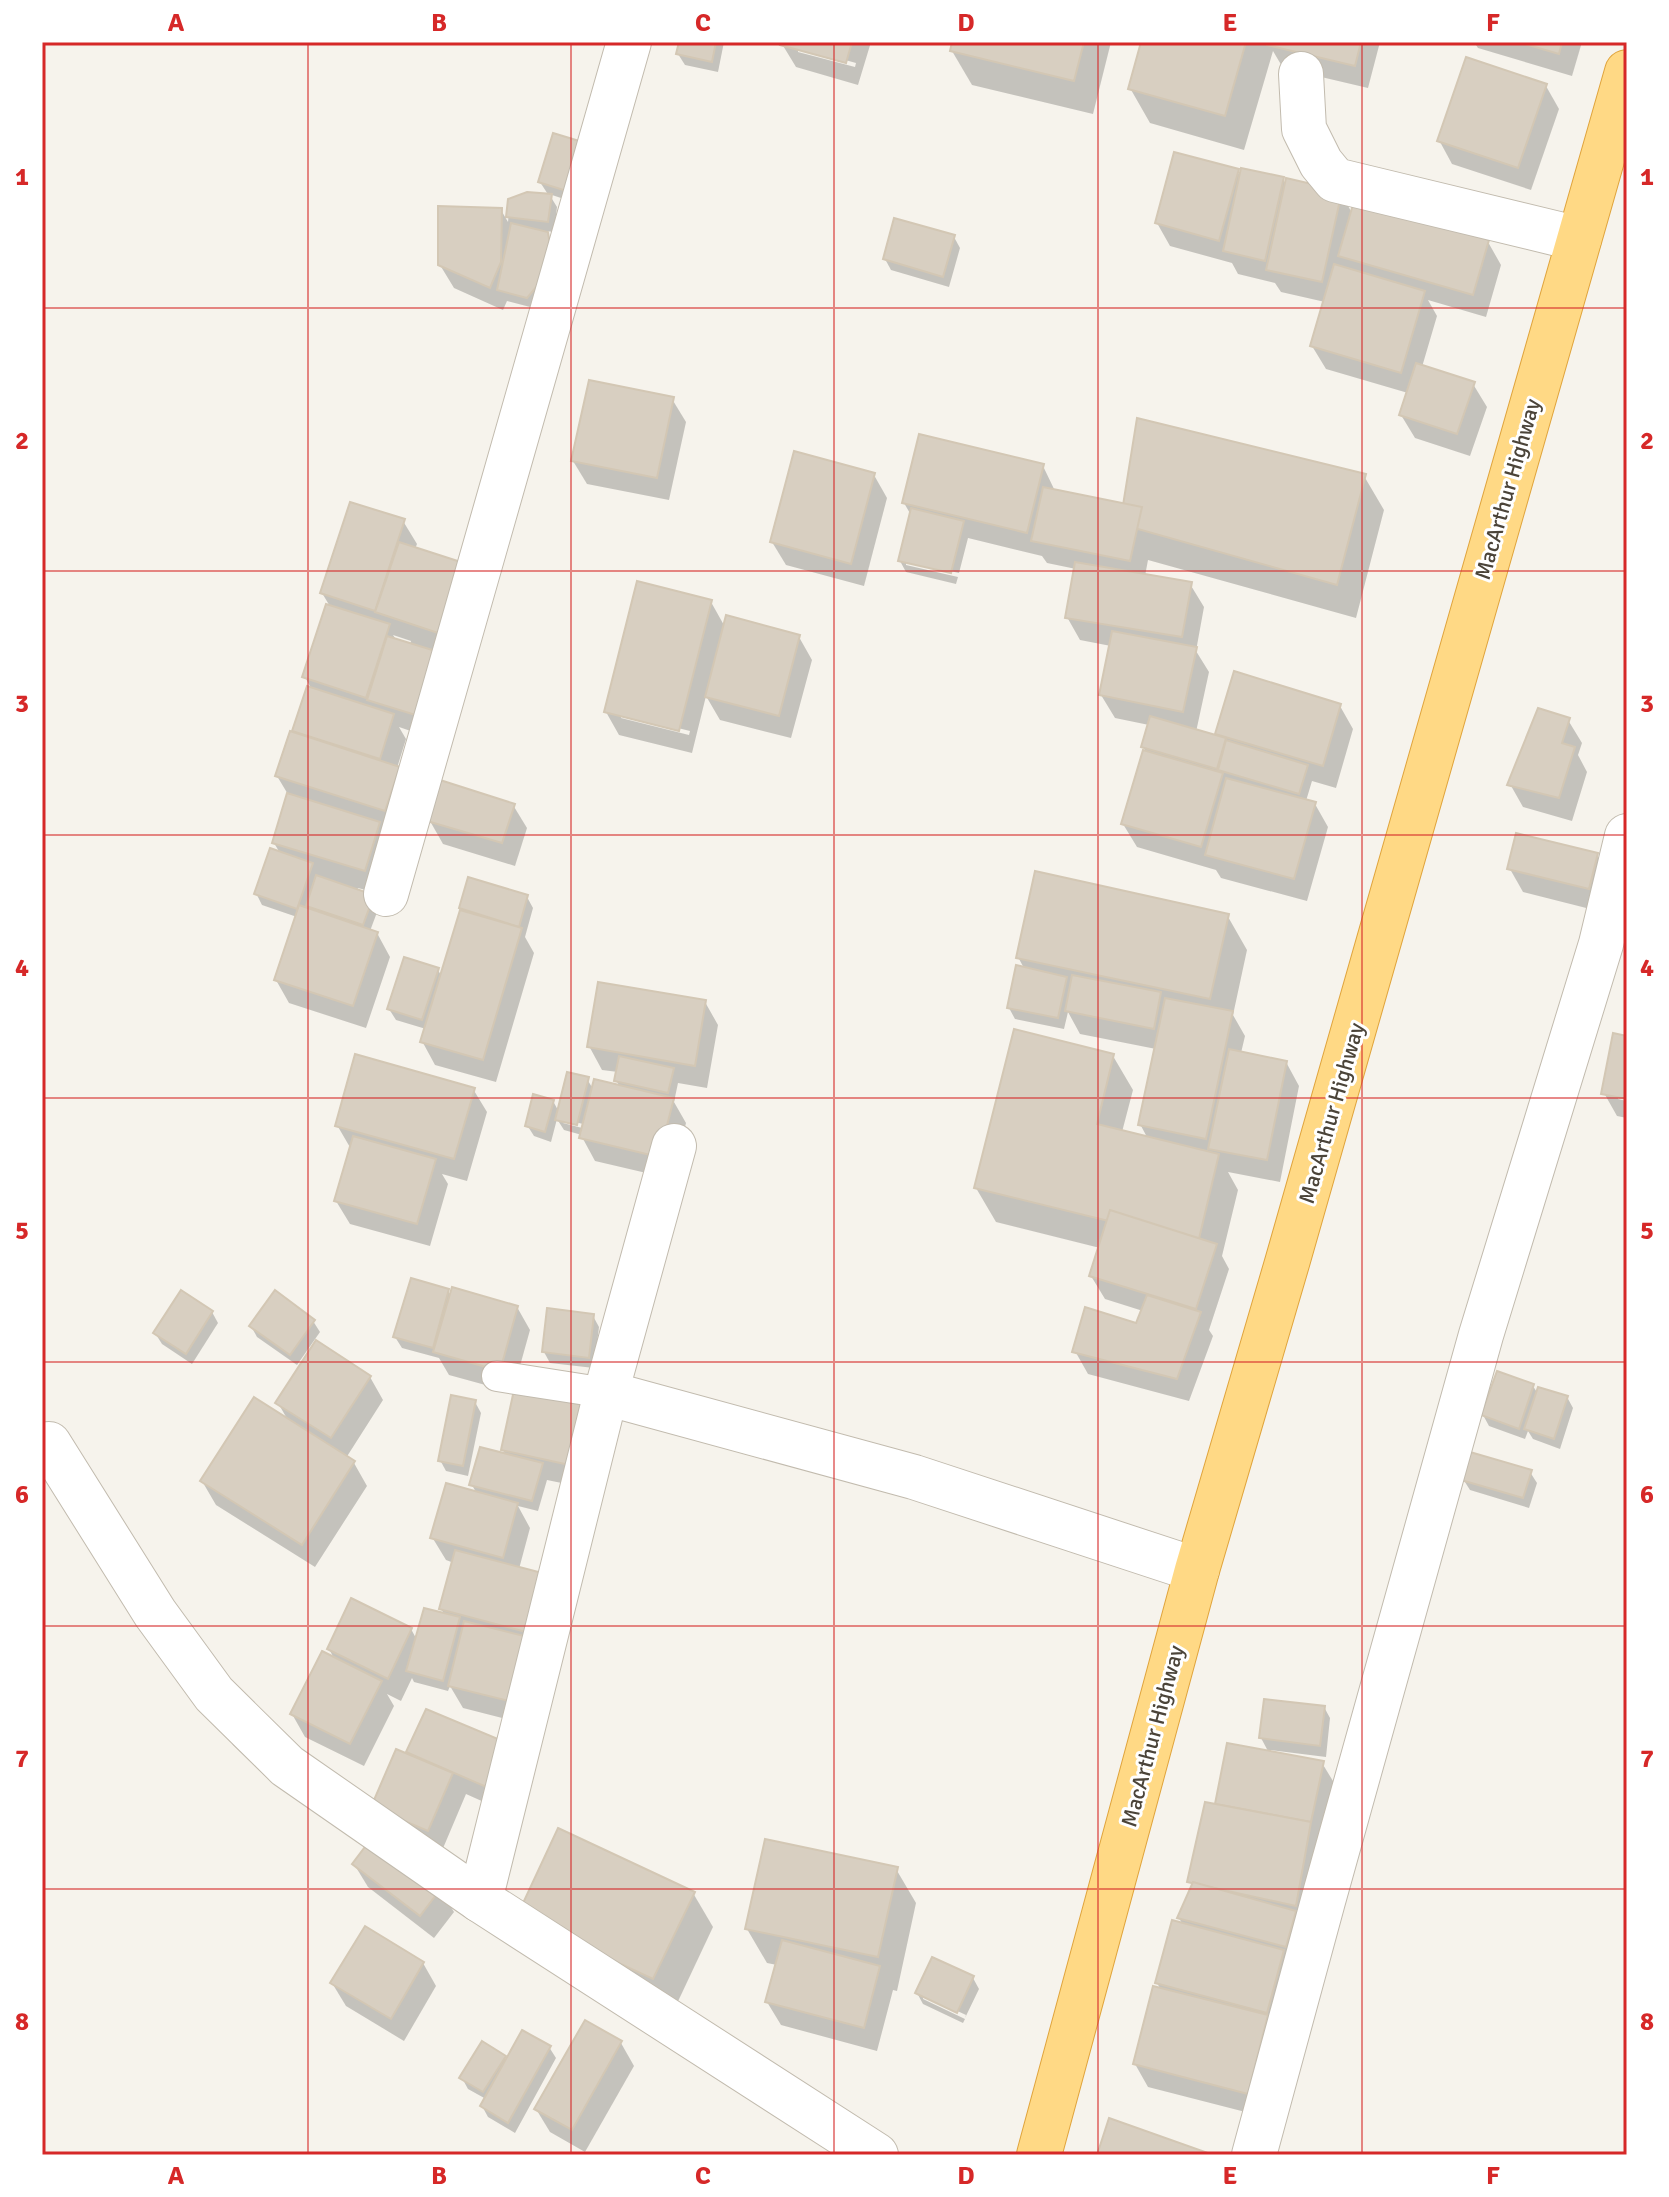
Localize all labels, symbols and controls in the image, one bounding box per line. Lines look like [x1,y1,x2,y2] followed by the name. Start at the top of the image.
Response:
[168,7,185,39] text: A
[431,7,447,39] text: B
[695,7,711,39] text: C
[957,7,975,39] text: D
[1223,7,1237,39] text: E
[1486,7,1500,39] text: F
[15,161,29,193] text: 1
[1640,161,1654,193] text: 1
[1469,395,1546,583] street label: MacArthur Highway
[15,425,29,457] text: 2
[1640,425,1654,457] text: 2
[15,688,29,720] text: 3
[1640,688,1654,720] text: 3
[15,952,29,984] text: 4
[1640,952,1654,984] text: 4
[1293,1019,1370,1207] street label: MacArthur Highway
[15,1215,29,1247] text: 5
[1640,1215,1654,1247] text: 5
[15,1479,29,1511] text: 6
[1640,1479,1654,1511] text: 6
[1115,1642,1190,1830] street label: MacArthur Highway
[15,1743,29,1775] text: 7
[1640,1743,1654,1775] text: 7
[15,2006,29,2038] text: 8
[1640,2006,1654,2038] text: 8
[168,2160,185,2192] text: A
[431,2160,447,2192] text: B
[695,2160,711,2192] text: C
[957,2160,975,2192] text: D
[1223,2160,1237,2192] text: E
[1486,2160,1500,2192] text: F

